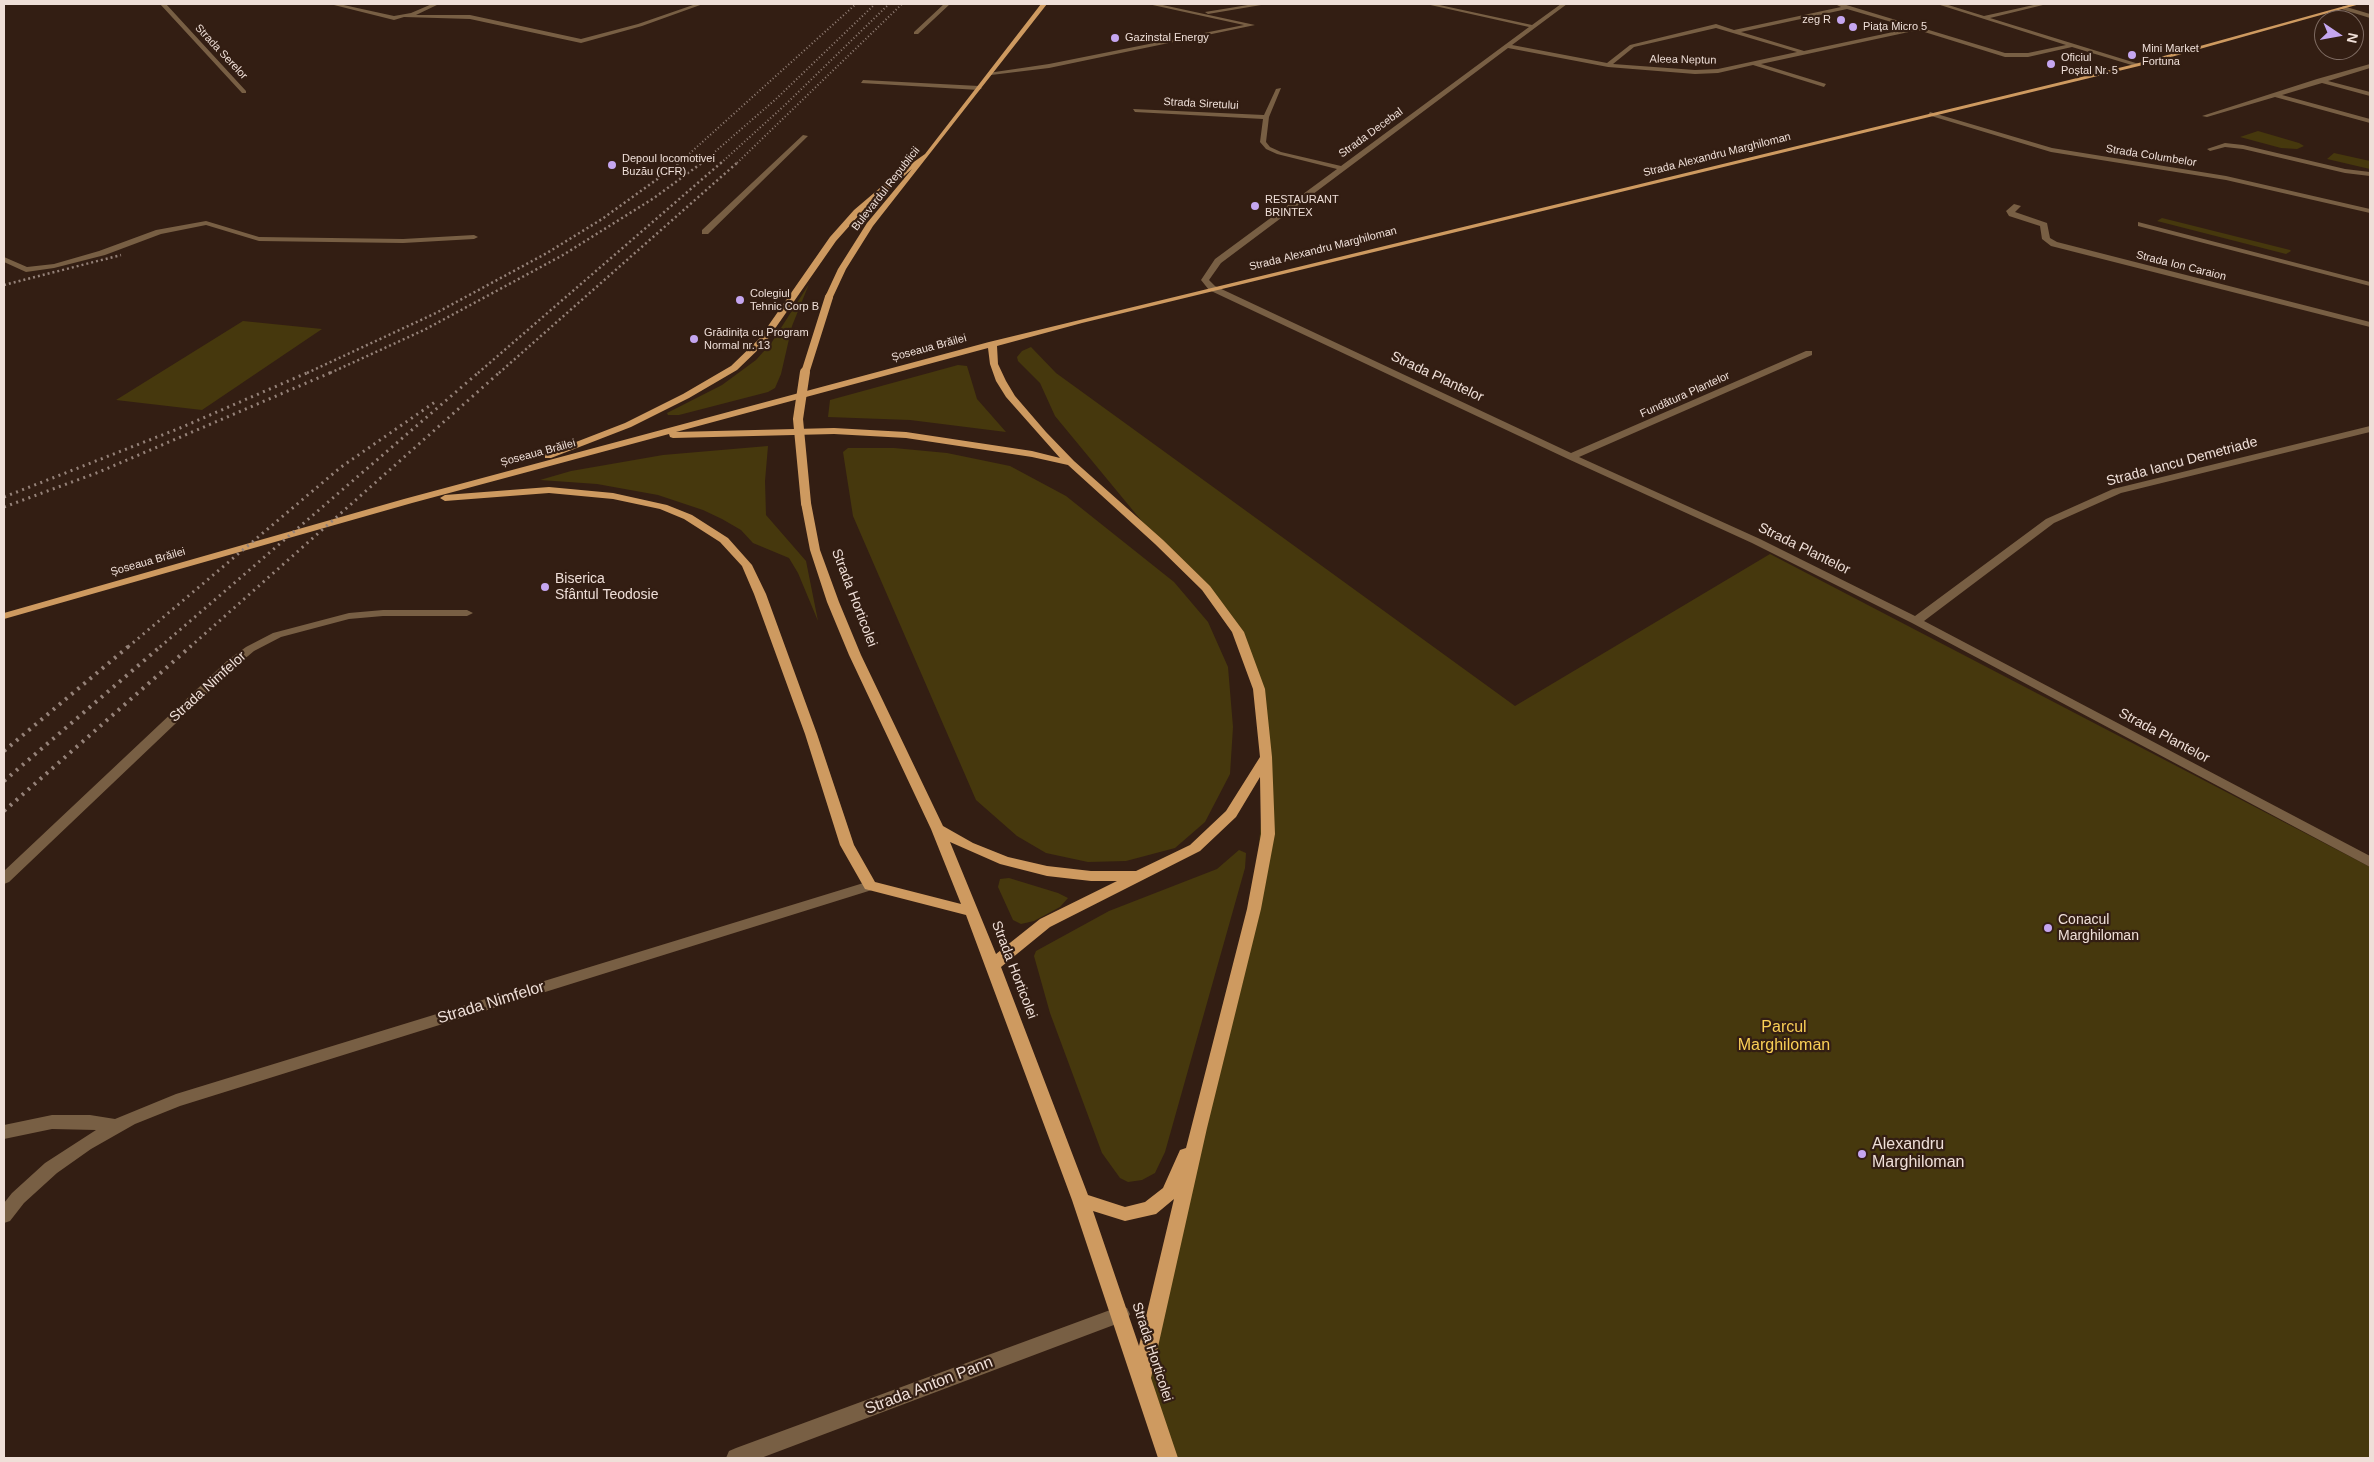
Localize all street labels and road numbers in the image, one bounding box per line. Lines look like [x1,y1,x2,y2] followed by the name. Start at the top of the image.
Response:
[192,22,250,82] street label: Strada Serelor
[1650,53,1716,67] street label: Aleea Neptun
[1163,95,1239,113] street label: Strada Siretului
[1336,105,1406,161] street label: Strada Decebal
[1642,130,1792,180] street label: Strada Alexandru Marghiloman
[2105,142,2197,170] street label: Strada Columbelor
[849,144,923,234] street label: Bulevardul Republicii
[1248,224,1398,274] street label: Strada Alexandru Marghiloman
[2135,248,2227,284] street label: Strada Ion Caraion
[890,332,968,364] street label: Șoseaua Brăilei
[1388,348,1486,406] street label: Strada Plantelor
[1638,369,1732,421] street label: Fundătura Plantelor
[2105,434,2259,490] street label: Strada Iancu Demetriade
[499,437,577,469] street label: Șoseaua Brăilei
[1755,519,1853,579] street label: Strada Plantelor
[109,545,187,579] street label: Șoseaua Brăilei
[828,547,880,649] street label: Strada Horticolei
[166,648,250,726] street label: Strada Nimfelor
[2116,705,2212,767] street label: Strada Plantelor
[988,919,1040,1021] street label: Strada Horticolei
[435,978,547,1028] street label: Strada Nimfelor
[1128,1300,1176,1404] street label: Strada Horticolei
[862,1353,996,1419] street label: Strada Anton Pann

